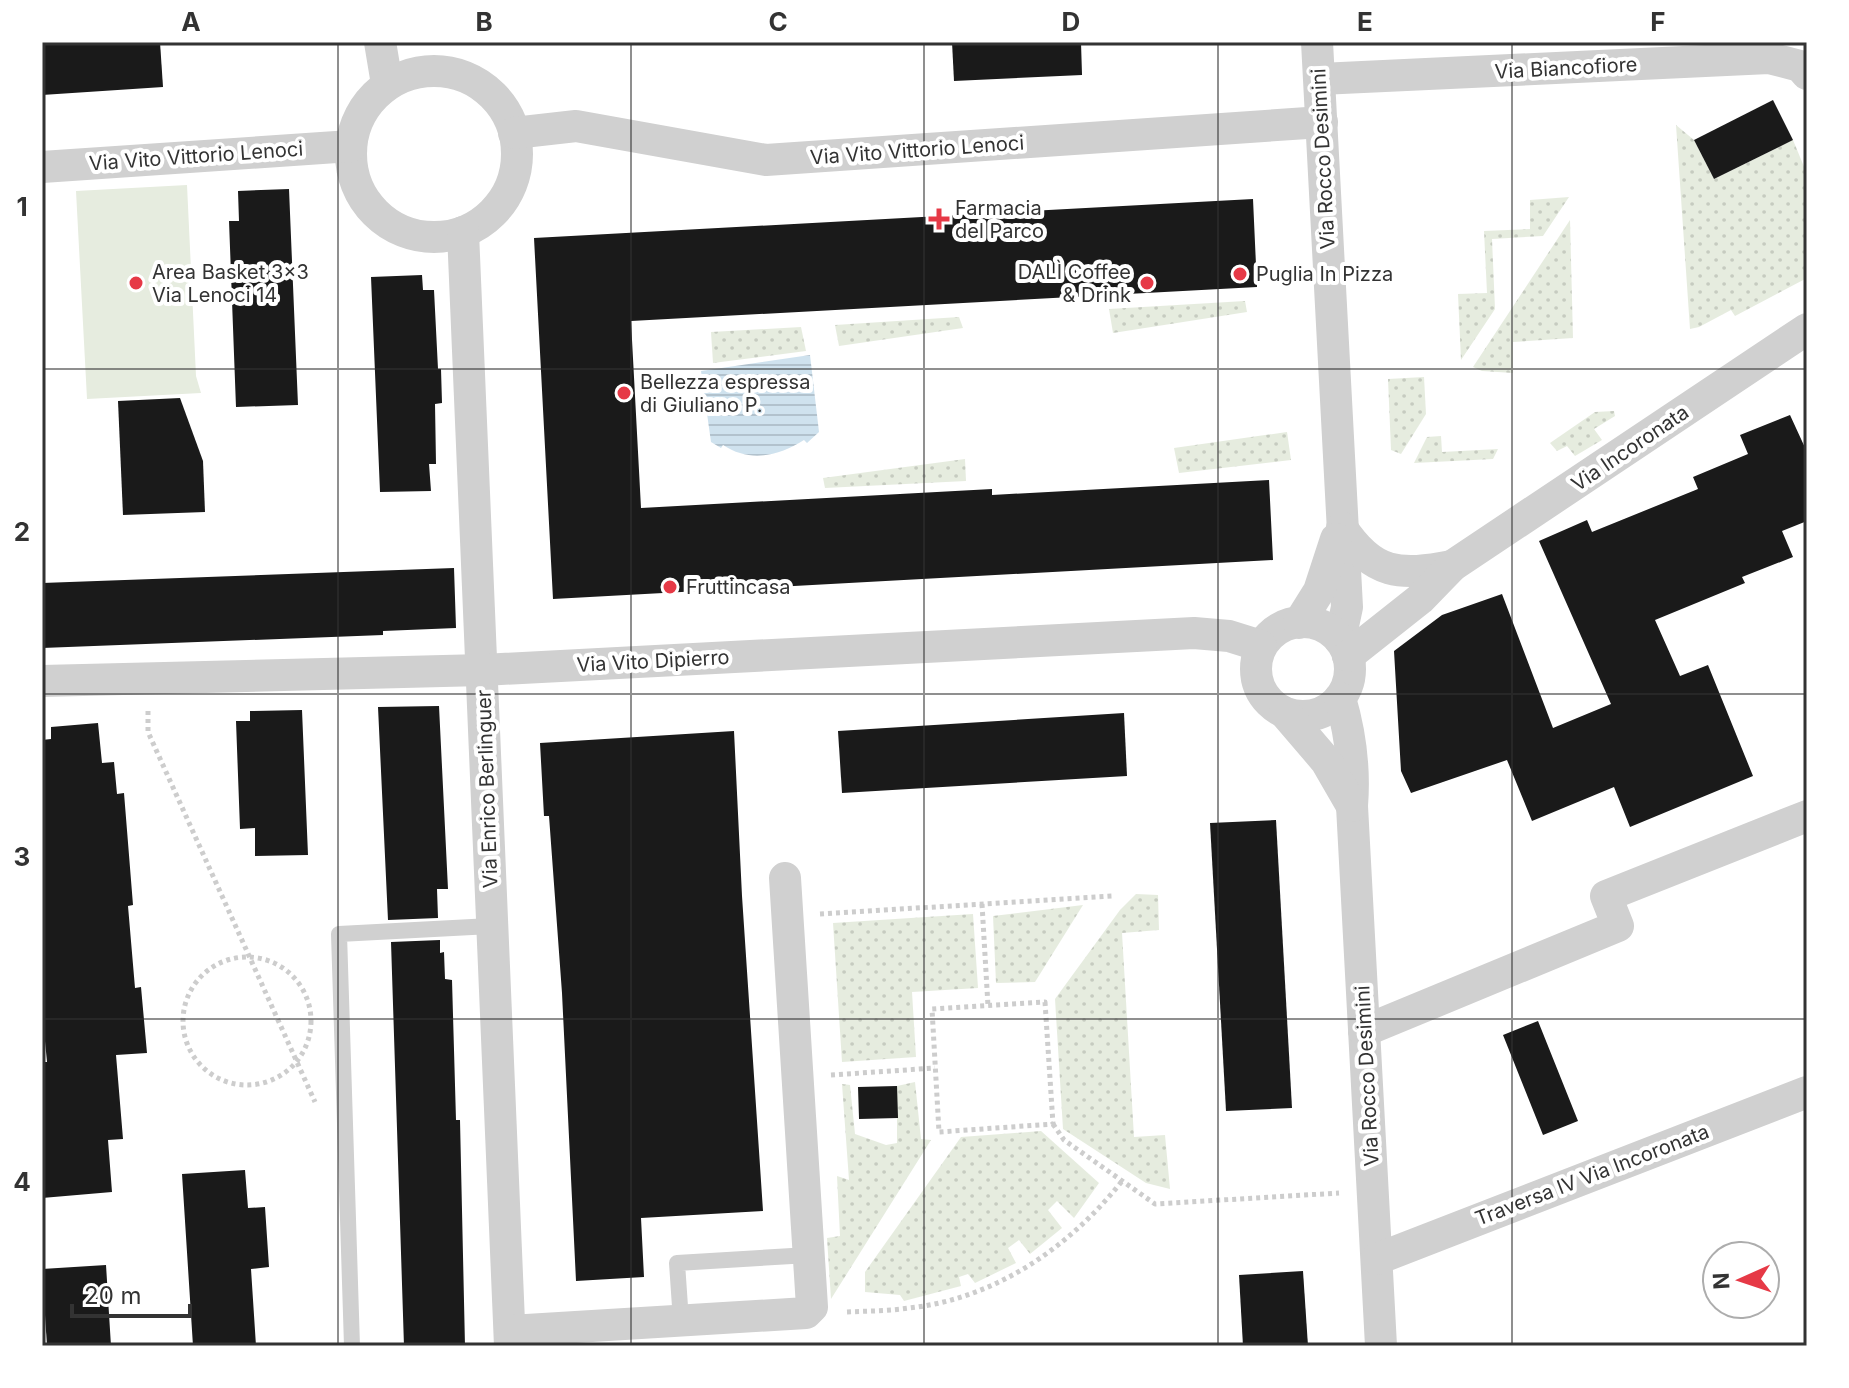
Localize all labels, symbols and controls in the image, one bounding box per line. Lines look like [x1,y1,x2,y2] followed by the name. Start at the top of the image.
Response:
[181,6,201,37] text: A
[475,6,493,37] text: B
[768,6,788,37] text: C
[1062,6,1080,37] text: D
[1357,6,1373,37] text: E
[1650,6,1666,37] text: F
[1494,52,1638,84] street label: Via Biancofiore
[1306,68,1340,250] street label: Via Rocco Desimini
[809,131,1025,169] street label: Via Vito Vittorio Lenoci
[88,137,304,175] street label: Via Vito Vittorio Lenoci
[16,191,28,222] text: 1
[955,196,1044,243] place label: Farmacia del Parco
[930,210,948,228] marker: Farmacia del Parco
[1018,259,1131,307] place label: DALÌ Coffee & Drink
[152,260,309,307] place label: Area Basket 3x3 Via Lenoci 14
[1256,262,1393,286] place label: Puglia In Pizza
[1231,265,1249,283] marker: Puglia In Pizza
[127,274,145,292] marker: Area Basket 3x3 Via Lenoci 14
[1138,274,1156,292] marker: DALÌ Coffee & Drink
[640,370,810,417] place label: Bellezza espressa di Giuliano P.
[615,384,633,402] marker: Bellezza espressa di Giuliano P.
[1567,400,1693,496] street label: Via Incoronata
[14,516,30,547] text: 2
[686,575,790,599] place label: Fruttincasa
[661,578,679,596] marker: Fruttincasa
[576,645,730,677] street label: Via Vito Dipierro
[472,689,502,889] street label: Via Enrico Berlinguer
[14,841,30,872] text: 3
[1350,985,1384,1167] street label: Via Rocco Desimini
[1472,1119,1712,1231] street label: Traversa IV Via Incoronata
[13,1166,31,1197] text: 4
[1701,1240,1781,1320] north arrow
[72,1268,190,1318] scale bar
[1708,1272,1734,1290] text: N
[84,1281,142,1310] text: 20 m

